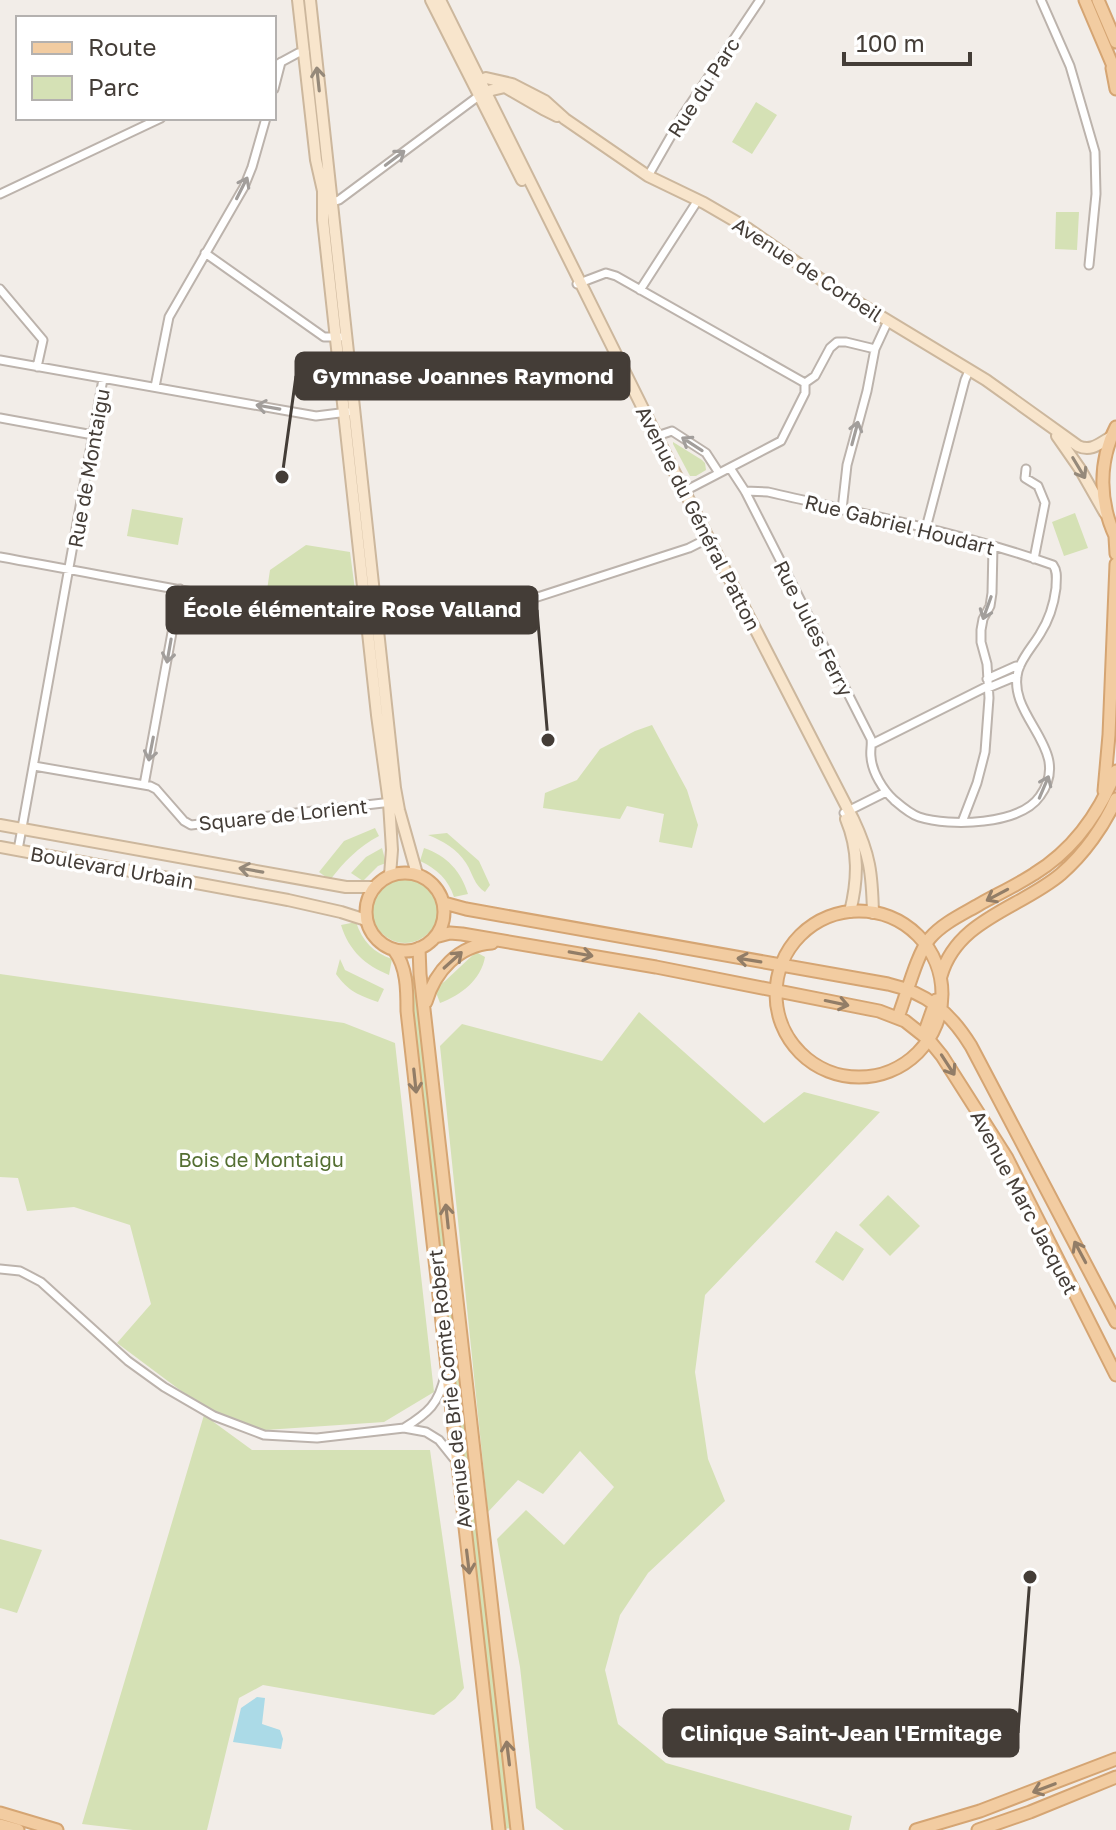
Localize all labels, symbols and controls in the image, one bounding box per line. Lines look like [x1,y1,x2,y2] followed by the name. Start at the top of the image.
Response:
[16,16,276,120] legend
[844,16,970,66] scale bar
[856,28,925,57] text: 100 m
[88,32,157,61] text: Route
[662,33,744,141] street label: Rue du Parc
[311,66,326,93] one-way arrow
[88,72,139,101] text: Parc
[383,150,405,167] one-way arrow
[234,177,250,201] one-way arrow
[729,212,887,326] street label: Avenue de Corbeil
[296,353,629,399] callout: Gymnase Joannes Raymond
[312,362,614,389] text: Gymnase Joannes Raymond
[62,387,114,549] street label: Rue de Montaigu
[255,399,281,414] one-way arrow
[632,402,766,634] street label: Avenue du Général Patton
[849,420,864,446] one-way arrow
[681,436,704,452] one-way arrow
[1071,456,1087,479] one-way arrow
[803,489,997,559] street label: Rue Gabriel Houdart
[769,556,859,700] street label: Rue Jules Ferry
[167,587,537,633] callout: École élémentaire Rose Valland
[183,595,521,622] text: École élémentaire Rose Valland
[979,595,993,620] one-way arrow
[161,638,176,663] one-way arrow
[143,735,158,761] one-way arrow
[1037,775,1052,800] one-way arrow
[197,793,369,835] street label: Square de Lorient
[28,841,196,893] street label: Boulevard Urbain
[238,862,264,877] one-way arrow
[986,887,1010,903] one-way arrow
[568,948,593,963] one-way arrow
[442,951,462,969] one-way arrow
[737,951,762,966] one-way arrow
[823,996,849,1011] one-way arrow
[940,1053,956,1076] one-way arrow
[407,1067,422,1094] one-way arrow
[966,1106,1084,1298] street label: Avenue Marc Jacquet
[178,1147,344,1171] park label: Bois de Montaigu
[439,1203,454,1230] one-way arrow
[1072,1241,1088,1265] one-way arrow
[422,1248,476,1530] street label: Avenue de Brie Comte Robert
[461,1548,476,1575] one-way arrow
[664,1710,1018,1756] callout: Clinique Saint-Jean l'Ermitage
[680,1719,1002,1746] text: Clinique Saint-Jean l'Ermitage
[500,1740,515,1766] one-way arrow
[1032,1782,1057,1796] one-way arrow

